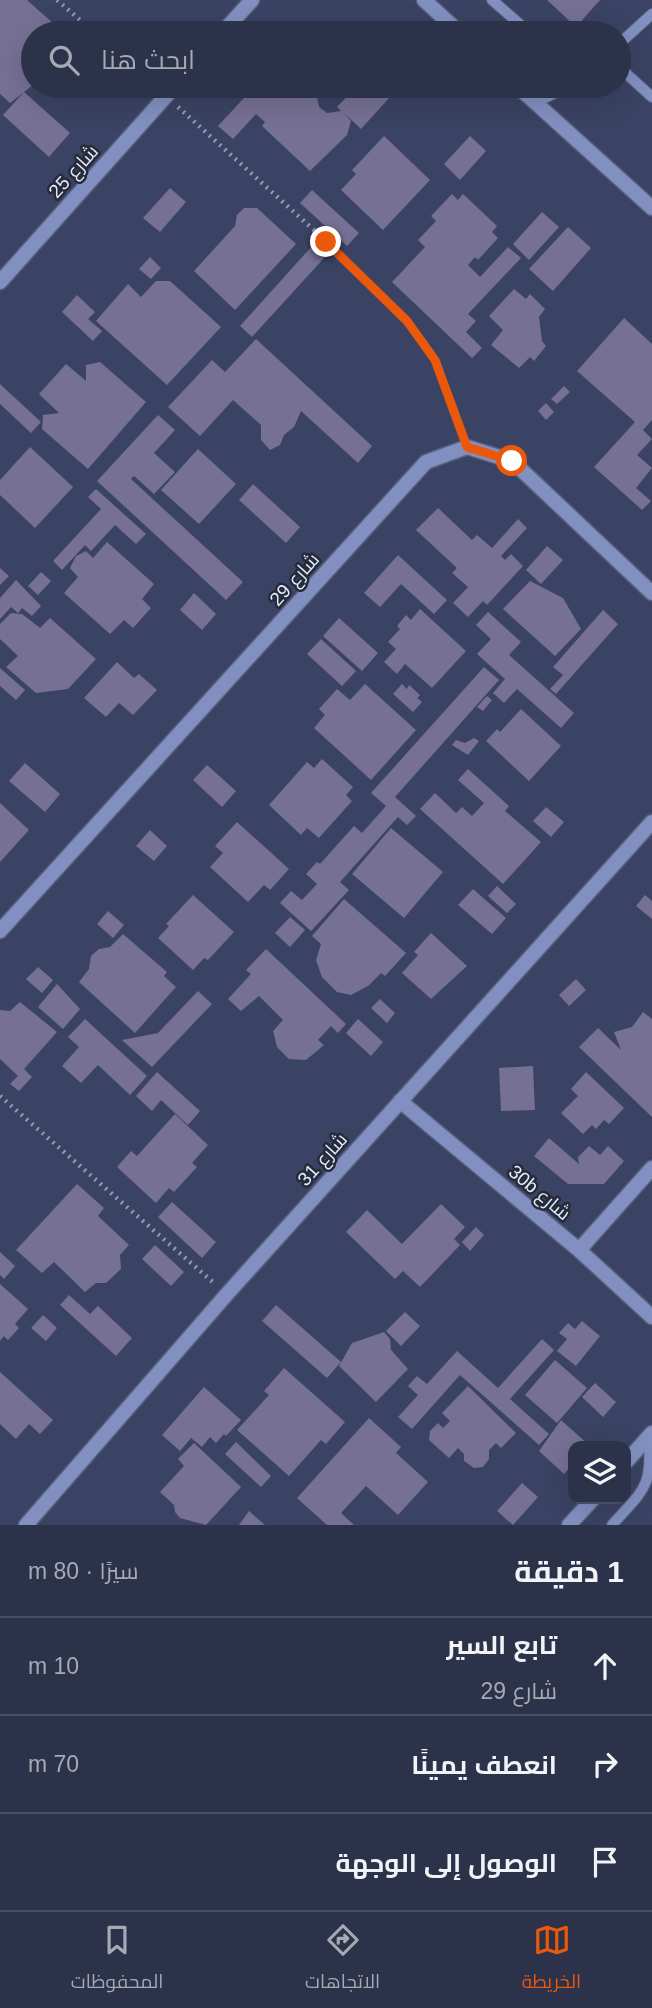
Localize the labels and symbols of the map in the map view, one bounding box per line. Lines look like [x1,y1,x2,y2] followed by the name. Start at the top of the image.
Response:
[44,141,105,204] street label: شارع 25
[310,226,341,257] route end
[496,445,527,476] route start
[265,549,326,612] street label: شارع 29
[293,1129,354,1192] street label: شارع 31
[503,1161,575,1226] street label: 30b شارع

